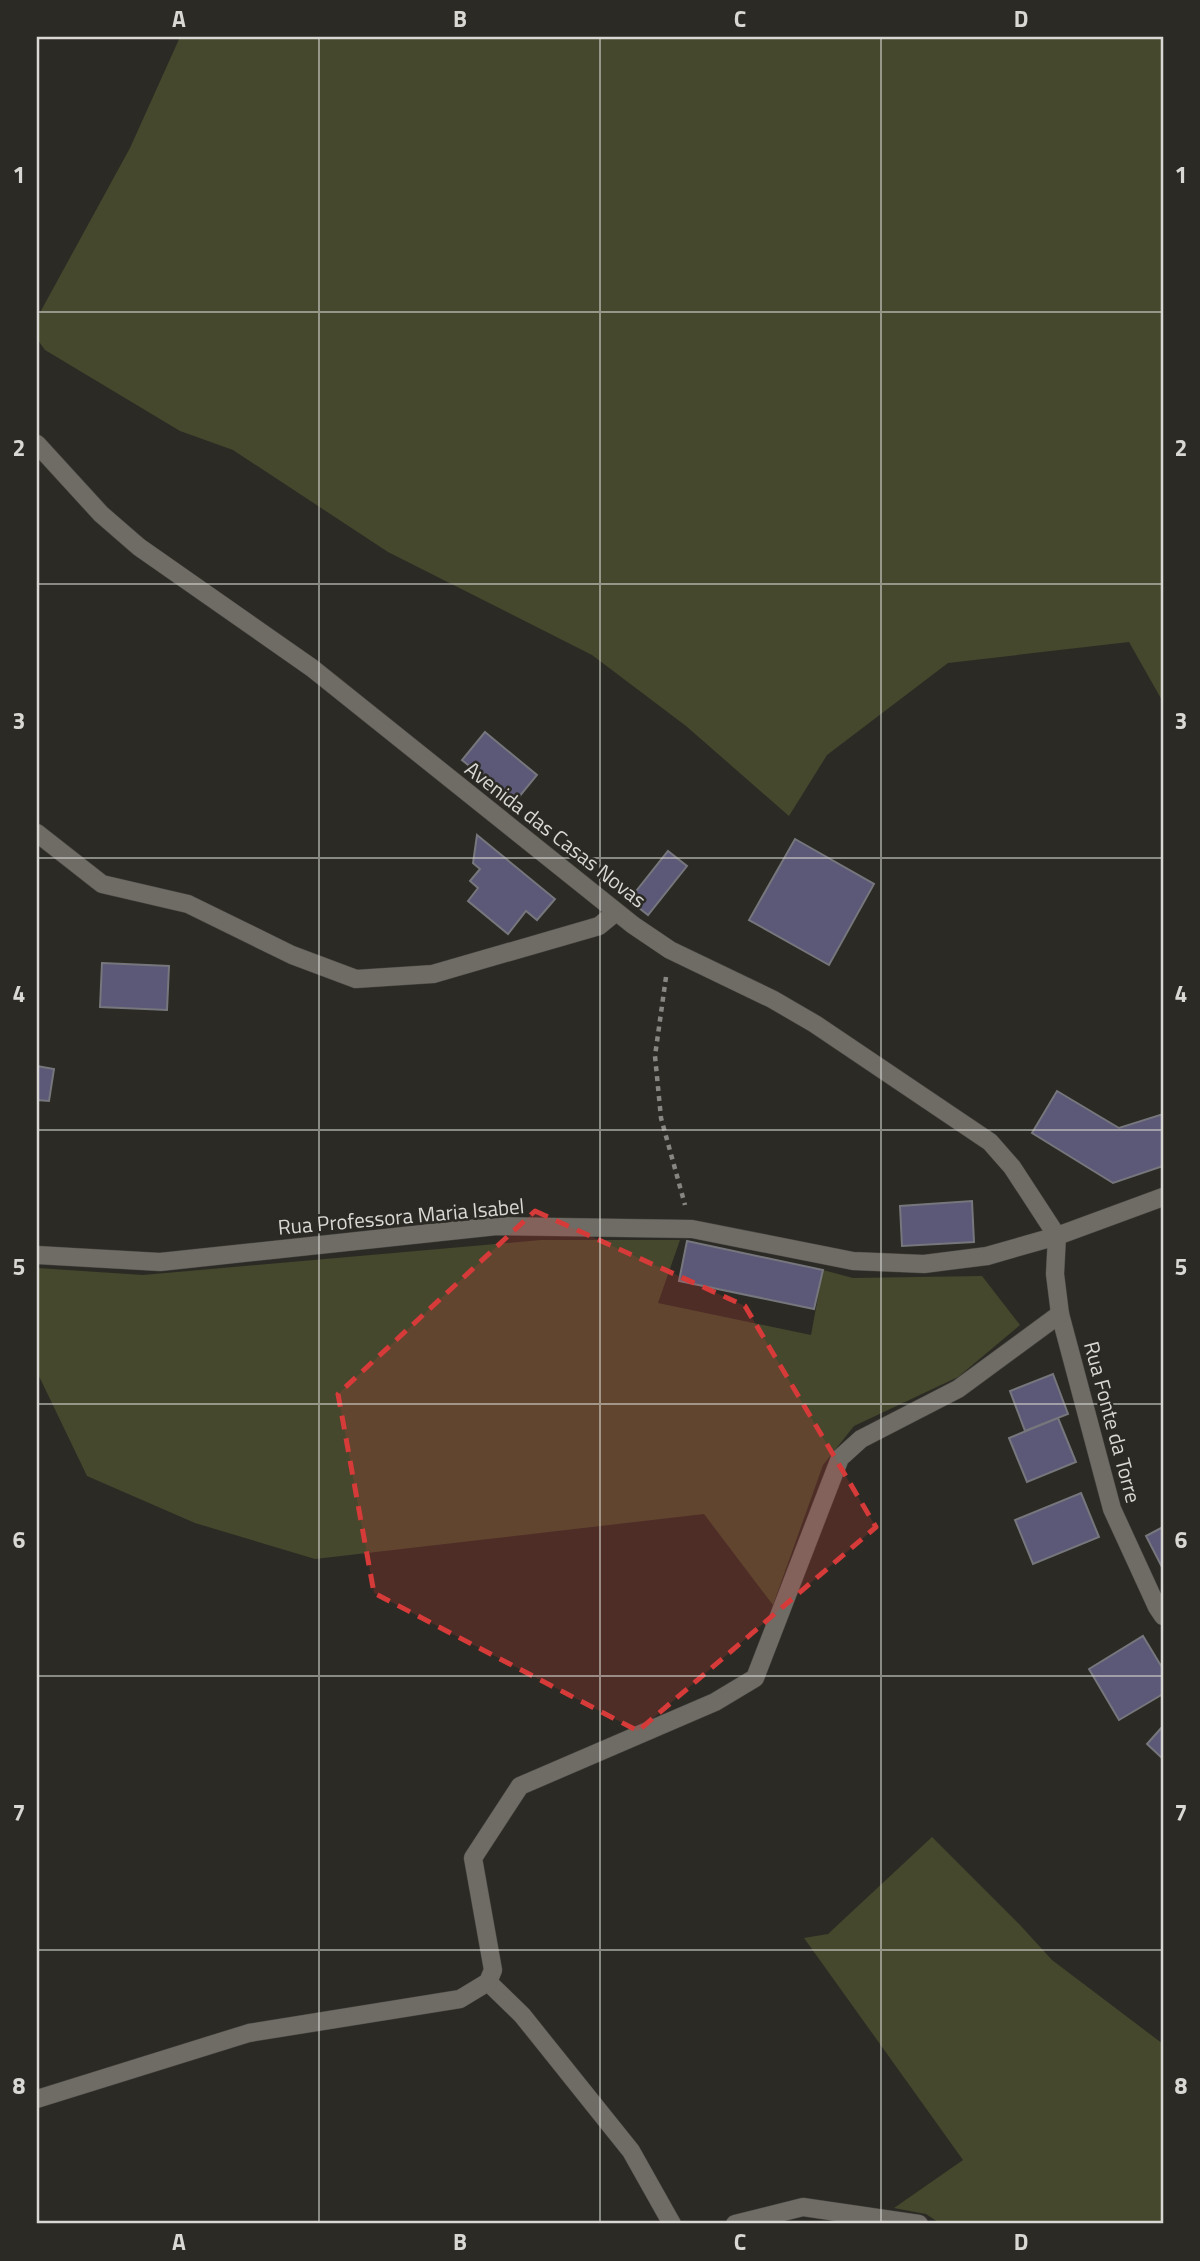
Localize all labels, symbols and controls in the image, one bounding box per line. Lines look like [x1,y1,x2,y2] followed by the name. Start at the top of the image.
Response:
[172,1,186,36] text: A
[453,1,467,36] text: B
[734,1,746,36] text: C
[1014,1,1028,36] text: D
[13,157,25,192] text: 1
[1175,157,1187,192] text: 1
[13,430,25,465] text: 2
[1175,430,1187,465] text: 2
[13,703,25,738] text: 3
[1175,703,1187,738] text: 3
[458,753,654,915] street label: Avenida das Casas Novas
[13,976,25,1011] text: 4
[1175,976,1187,1011] text: 4
[276,1189,526,1243] street label: Rua Professora Maria Isabel
[13,1249,25,1284] text: 5
[1175,1249,1187,1284] text: 5
[1076,1338,1150,1506] street label: Rua Fonte da Torre
[13,1522,26,1557] text: 6
[1175,1522,1188,1557] text: 6
[13,1795,25,1830] text: 7
[1175,1795,1187,1830] text: 7
[13,2068,26,2103] text: 8
[1175,2068,1188,2103] text: 8
[172,2224,186,2259] text: A
[453,2224,467,2259] text: B
[734,2224,746,2259] text: C
[1014,2224,1028,2259] text: D

